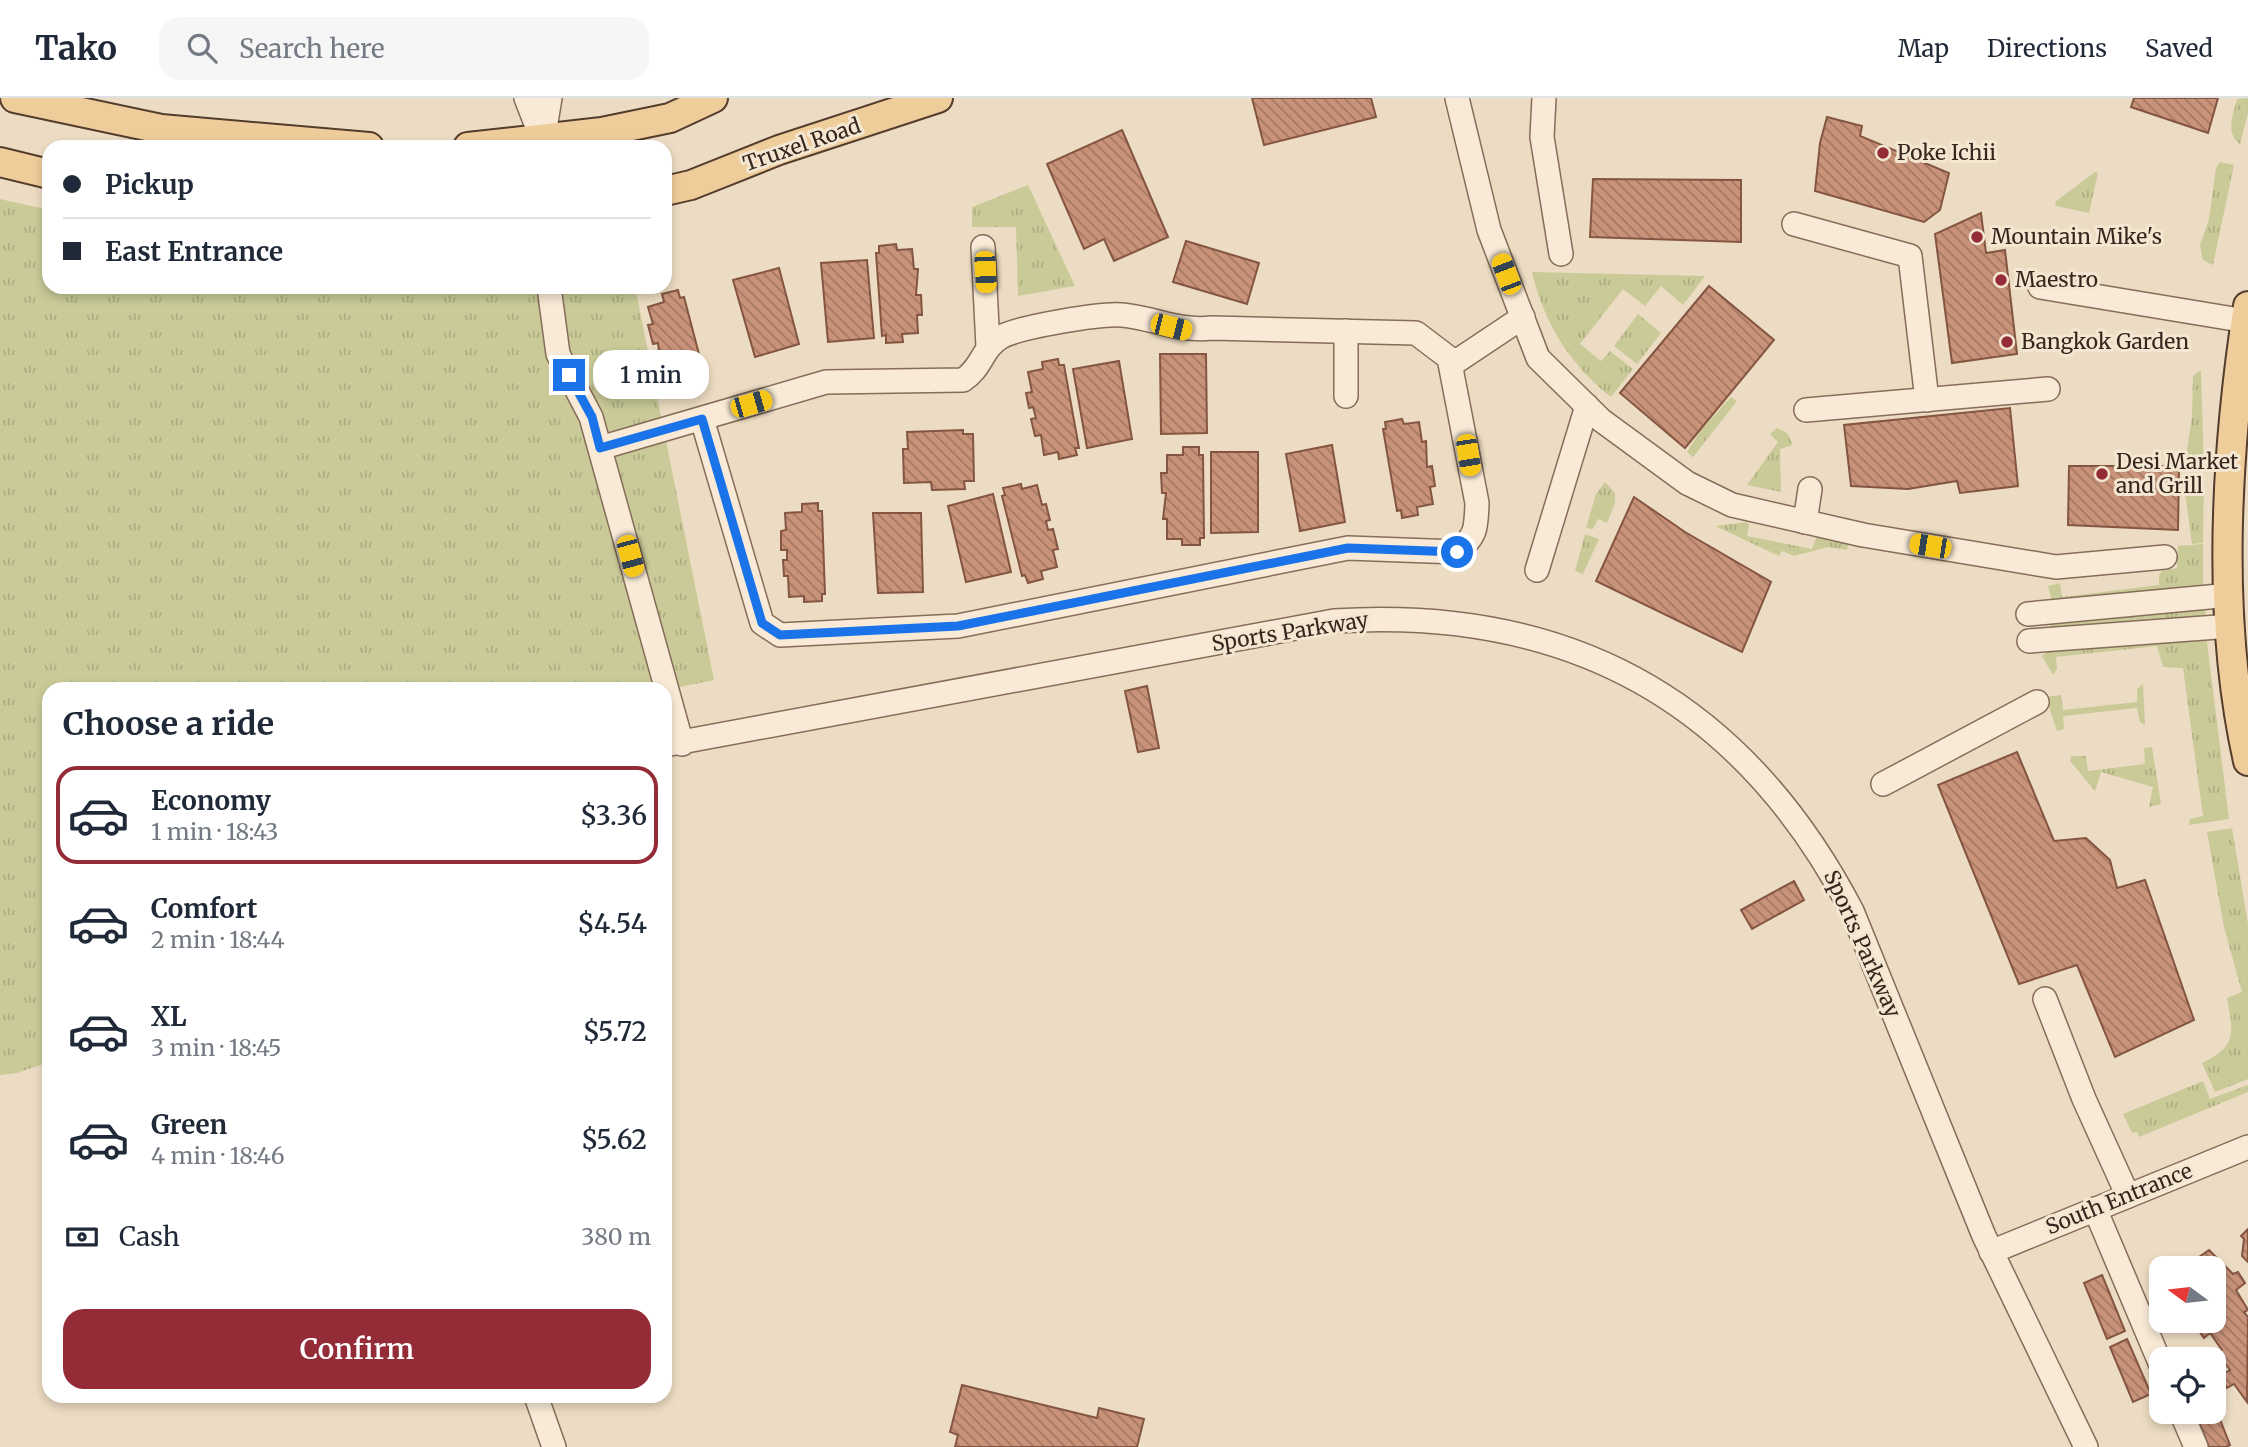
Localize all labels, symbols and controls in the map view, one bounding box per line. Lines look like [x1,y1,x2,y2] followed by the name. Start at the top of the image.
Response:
[159,17,649,80] search box
[35,28,117,69] text: Tako
[183,29,221,67] icon: search
[239,32,385,65] text: Search here
[1898,33,1949,64] text: Map
[1987,33,2107,64] text: Directions
[2145,33,2213,64] text: Saved
[739,112,865,177] street label: Truxel Road
[1897,139,1996,166] place label: Poke Ichii
[1875,145,1891,161] marker: Poke Ichii
[105,168,194,201] text: Pickup
[1991,223,2162,250] place label: Mountain Mike's
[1969,229,1985,245] marker: Mountain Mike's
[105,235,283,268] text: East Entrance
[974,250,997,294] car
[1489,251,1524,297] car
[2015,266,2098,293] place label: Maestro
[1993,272,2009,288] marker: Maestro
[1149,312,1194,342] car
[2021,328,2189,355] place label: Bangkok Garden
[1999,334,2015,350] marker: Bangkok Garden
[594,350,709,400] callout: 1 min
[553,359,585,391] route end
[620,360,682,389] text: 1 min
[728,388,775,420] car
[1455,433,1482,477] car
[2116,448,2238,499] place label: Desi Market and Grill
[2094,466,2110,482] marker: Desi Market and Grill
[1908,532,1953,560] car
[615,533,646,579] car
[1441,536,1473,568] route start
[1210,606,1371,657] street label: Sports Parkway
[63,704,274,744] text: Choose a ride
[67,784,130,847] icon: car
[151,784,271,817] text: Economy
[580,799,647,832] text: $3.36
[151,817,278,846] text: 1 min · 18:43
[1818,866,1907,1022] street label: Sports Parkway
[67,892,130,955] icon: car
[151,892,257,925] text: Comfort
[577,907,647,940] text: $4.54
[151,925,285,954] text: 2 min · 18:44
[67,1000,130,1063] icon: car
[151,1000,187,1033] text: XL
[583,1015,647,1048] text: $5.72
[151,1033,281,1062] text: 3 min · 18:45
[67,1108,130,1171] icon: car
[151,1108,227,1141] text: Green
[581,1123,647,1156] text: $5.62
[151,1141,285,1170] text: 4 min · 18:46
[2042,1157,2196,1240] street label: South Entrance
[63,1218,101,1256] icon: cash
[119,1220,180,1253] text: Cash
[581,1222,651,1251] text: 380 m
[2149,1256,2226,1334] north arrow
[2149,1256,2226,1424] map controls
[63,1309,651,1389] button: Confirm
[2149,1347,2226,1424] button: locate

